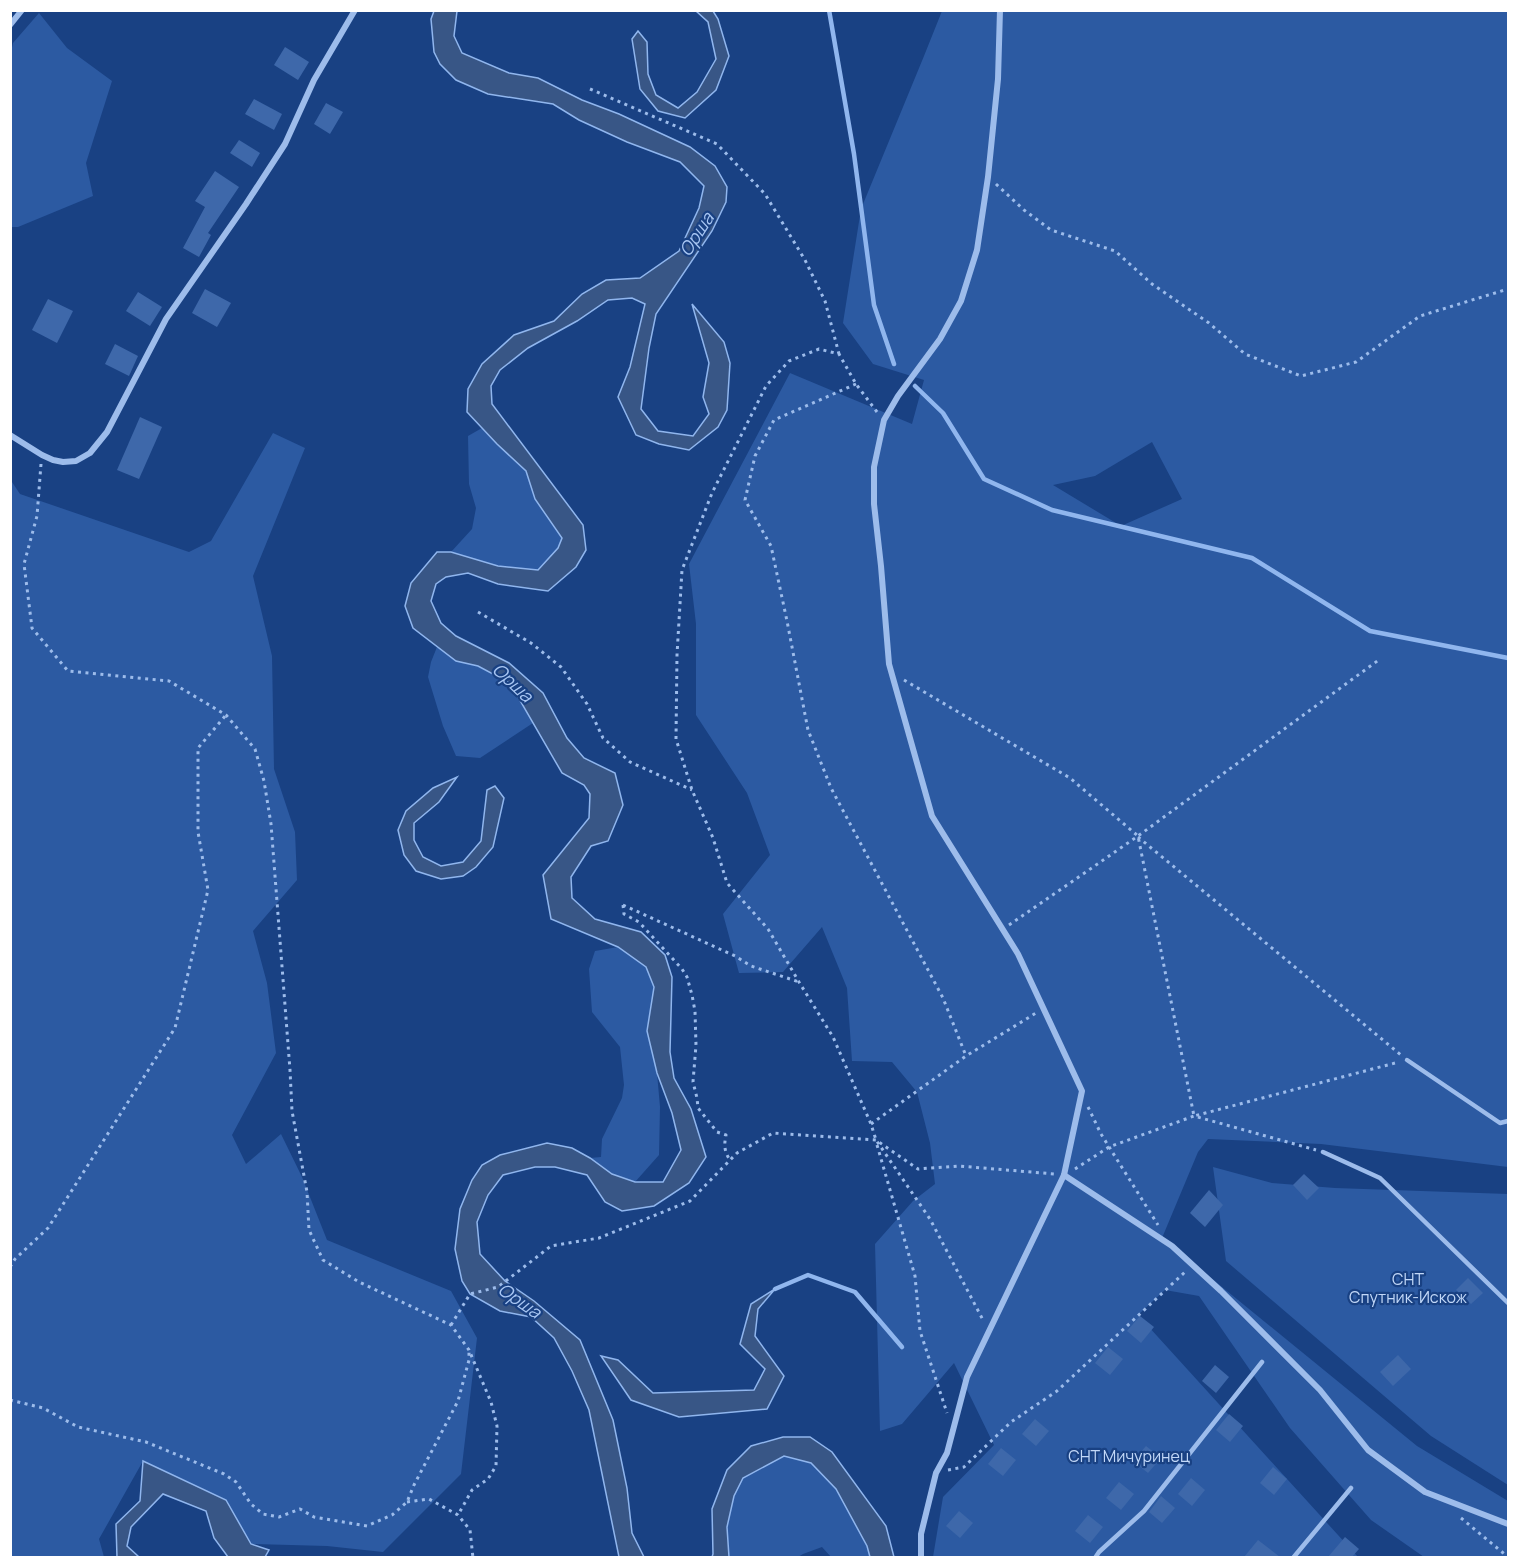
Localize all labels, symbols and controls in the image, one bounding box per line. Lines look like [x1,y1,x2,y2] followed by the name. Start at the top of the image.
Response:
[673,207,719,260] water label: Орша
[488,657,539,708] water label: Орша
[1349,1268,1468,1308] park label: СНТ Спутник-Искож
[494,1277,547,1324] water label: Орша
[1068,1445,1190,1467] park label: СНТ Мичуринец

